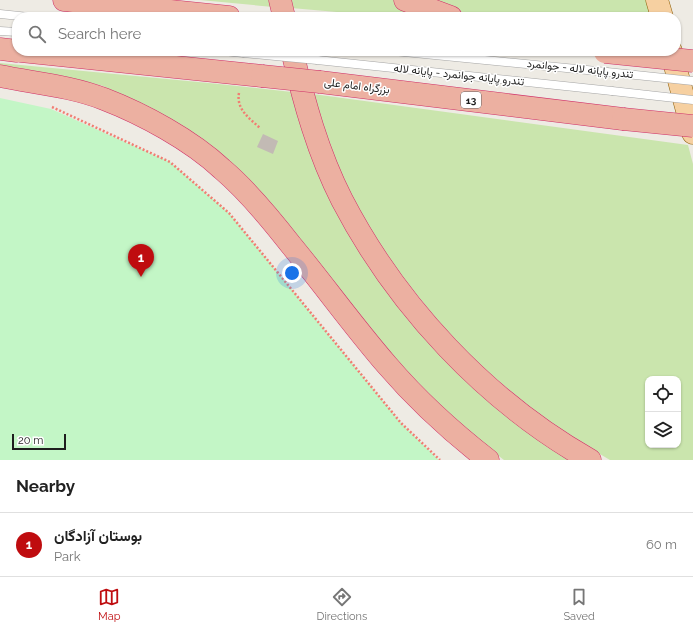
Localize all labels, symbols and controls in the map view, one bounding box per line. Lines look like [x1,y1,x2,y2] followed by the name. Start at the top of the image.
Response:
[12,12,681,56] search box
[26,23,48,45] icon: search
[58,25,141,43] text: Search here
[526,57,634,82] street label: تندرو پایانه لاله - جوانمرد
[393,62,525,89] street label: تندرو پایانه جوانمرد - پایانه لاله
[323,76,391,97] street label: بزرگراه امام علی
[461,92,481,108] road number: 13
[128,244,154,277] pin: 1
[282,263,302,283] your location
[645,376,681,448] map controls
[645,376,681,412] button: locate
[645,412,681,448] button: layers
[12,432,66,451] scale bar
[18,434,43,447] text: 20 m
[16,476,75,496] text: Nearby
[54,527,142,545] text: بوستان آزادگان
[26,537,32,552] text: 1
[646,537,677,552] text: 60 m
[54,549,81,564] text: Park
[98,586,120,623] tab: Map
[317,586,367,623] tab: Directions
[563,586,595,623] tab: Saved

